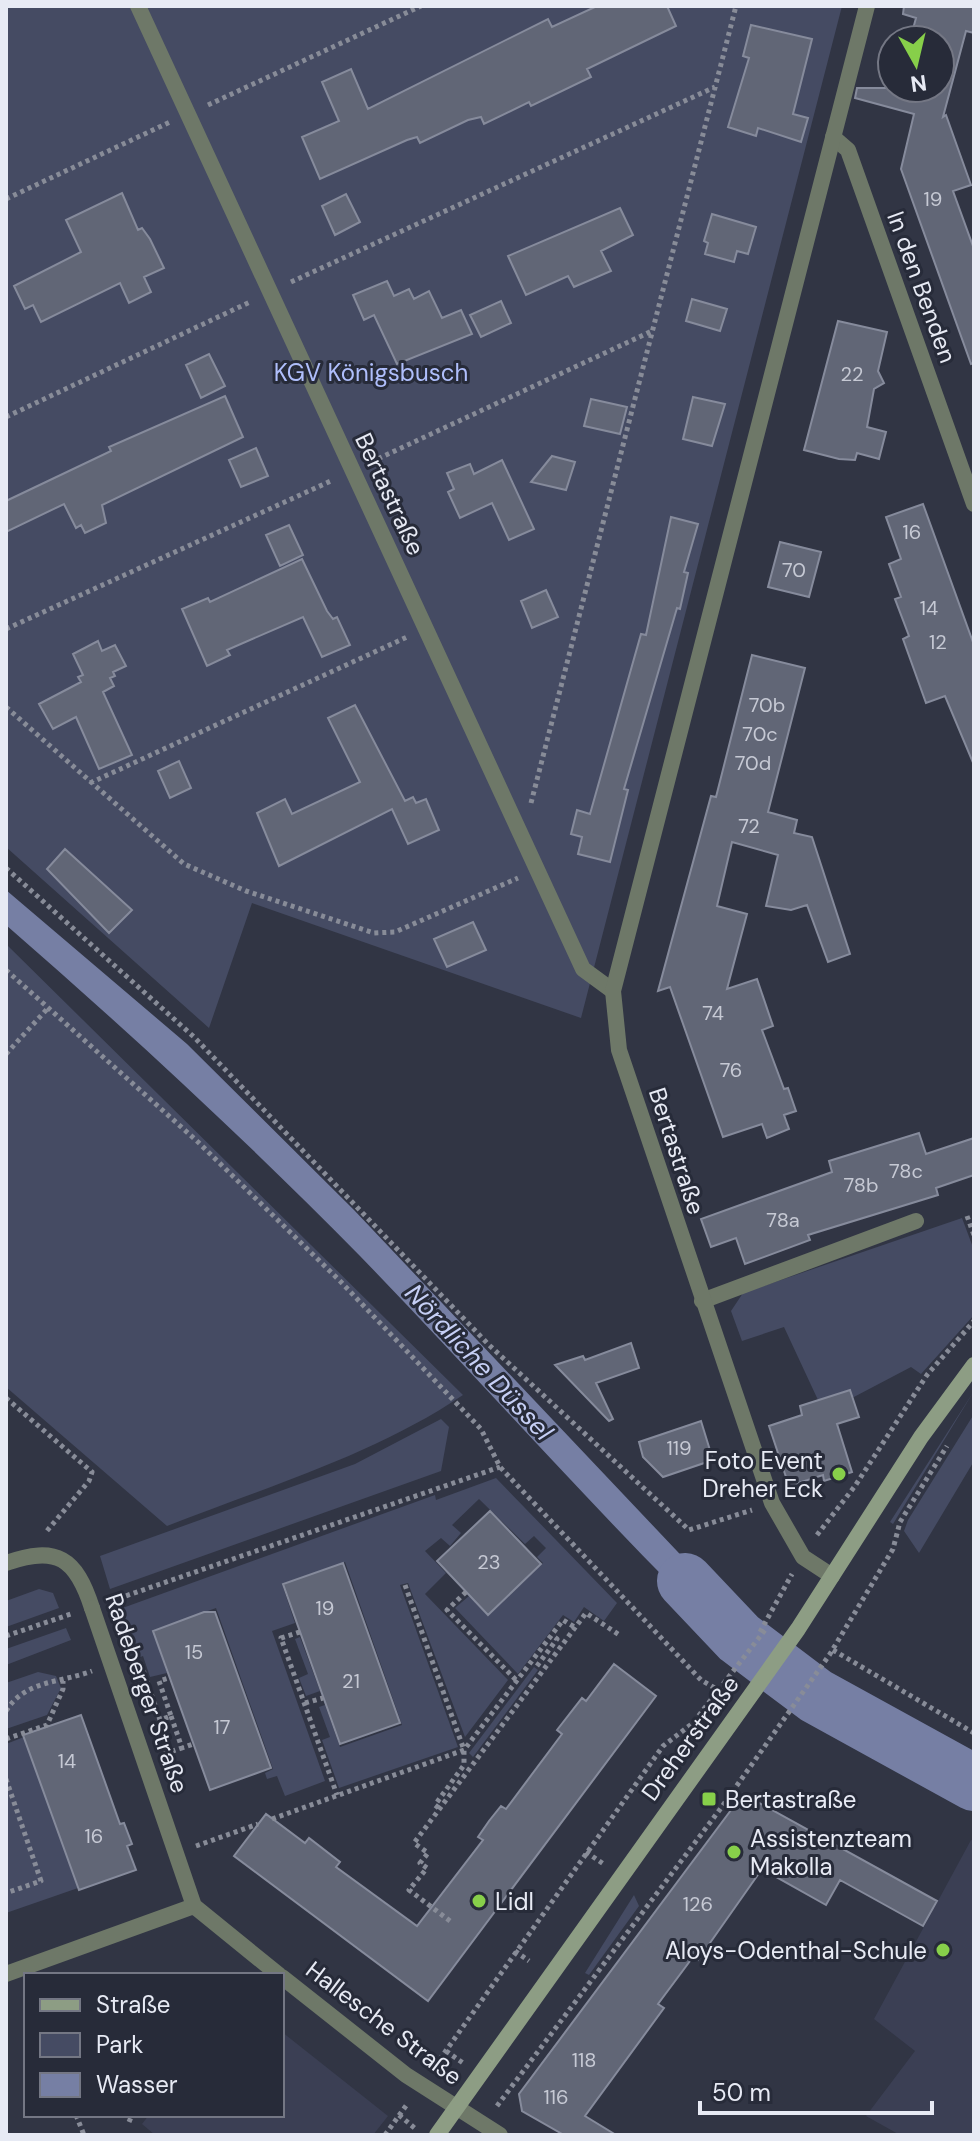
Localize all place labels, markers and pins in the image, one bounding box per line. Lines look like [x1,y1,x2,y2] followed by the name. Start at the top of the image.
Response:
[702,1445,823,1504] place label: Foto Event Dreher Eck
[830,1465,848,1483] marker: Foto Event Dreher Eck
[725,1784,856,1815] place label: Bertastraße
[700,1790,718,1808] marker: Bertastraße
[750,1823,912,1882] place label: Assistenzteam Makolla
[725,1843,743,1861] marker: Assistenzteam Makolla
[495,1886,534,1917] place label: Lidl
[470,1892,488,1910] marker: Lidl
[665,1935,927,1966] place label: Aloys-Odenthal-Schule
[934,1941,952,1959] marker: Aloys-Odenthal-Schule

